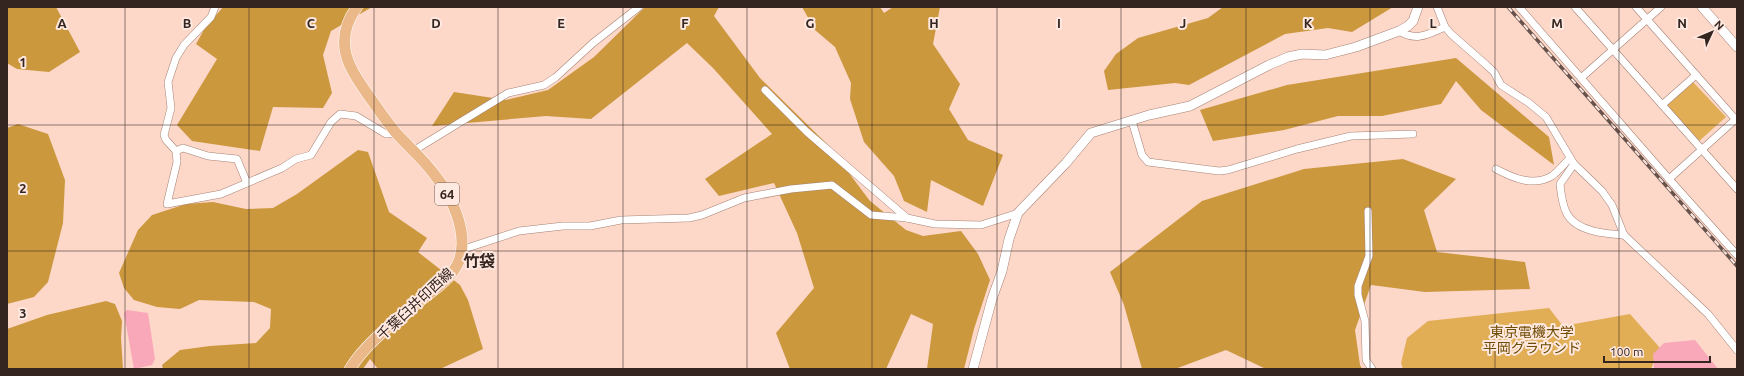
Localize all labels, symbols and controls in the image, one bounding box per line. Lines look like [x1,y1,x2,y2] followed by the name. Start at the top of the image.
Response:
[1692,12,1732,52] north arrow
[57,16,67,30] text: A
[183,16,192,30] text: B
[307,16,316,30] text: C
[431,16,441,30] text: D
[557,16,565,30] text: E
[681,16,689,30] text: F
[806,16,815,30] text: G
[929,16,939,30] text: H
[1057,16,1061,30] text: I
[1180,16,1186,30] text: J
[1304,16,1313,30] text: K
[1429,16,1437,30] text: L
[1551,16,1563,30] text: M
[1677,16,1687,30] text: N
[1712,18,1726,32] text: N
[19,55,27,69] text: 1
[19,181,27,195] text: 2
[435,183,459,205] road number: 64
[463,252,495,270] district label: 竹袋
[374,265,456,343] street label: 千葉臼井印西線
[19,306,27,320] text: 3
[1483,324,1581,356] park label: 東京電機大学 平岡グラウンド
[1604,338,1710,364] scale bar
[1610,345,1643,358] text: 100 m

